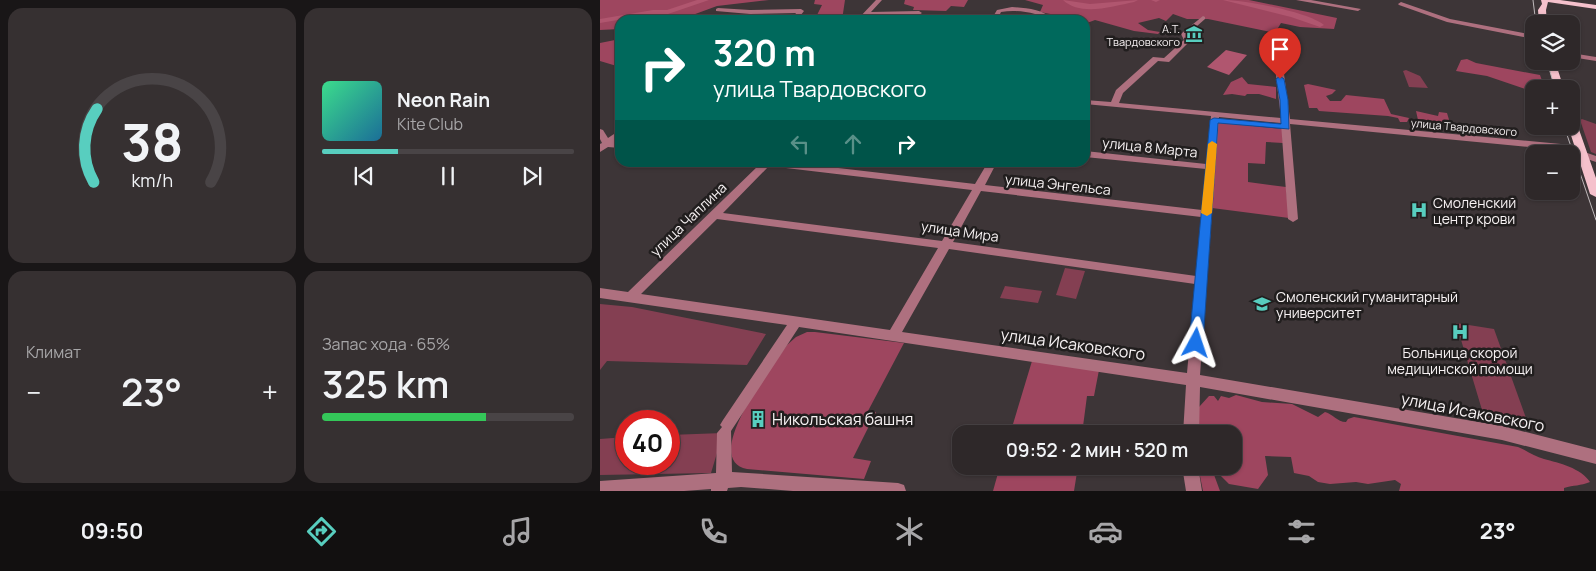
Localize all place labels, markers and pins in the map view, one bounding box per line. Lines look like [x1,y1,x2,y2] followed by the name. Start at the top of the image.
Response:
[1106,21,1180,49] place label: А.Т. Твардовского
[1184,24,1204,44] museum icon: А.Т. Твардовского
[1259,28,1301,79] pin
[1433,193,1516,228] place label: Смоленский центр крови
[1409,200,1429,220] hospital icon: Смоленский центр крови
[1276,287,1458,322] place label: Смоленский гуманитарный университет
[1252,294,1272,314] school or university icon: Смоленский гуманитарный университет
[1450,322,1470,342] hospital icon: Больница скорой медицинской помощи
[1387,343,1533,378] place label: Больница скорой медицинской помощи
[772,408,913,430] place label: Никольская башня
[748,409,768,429] building icon: Никольская башня

